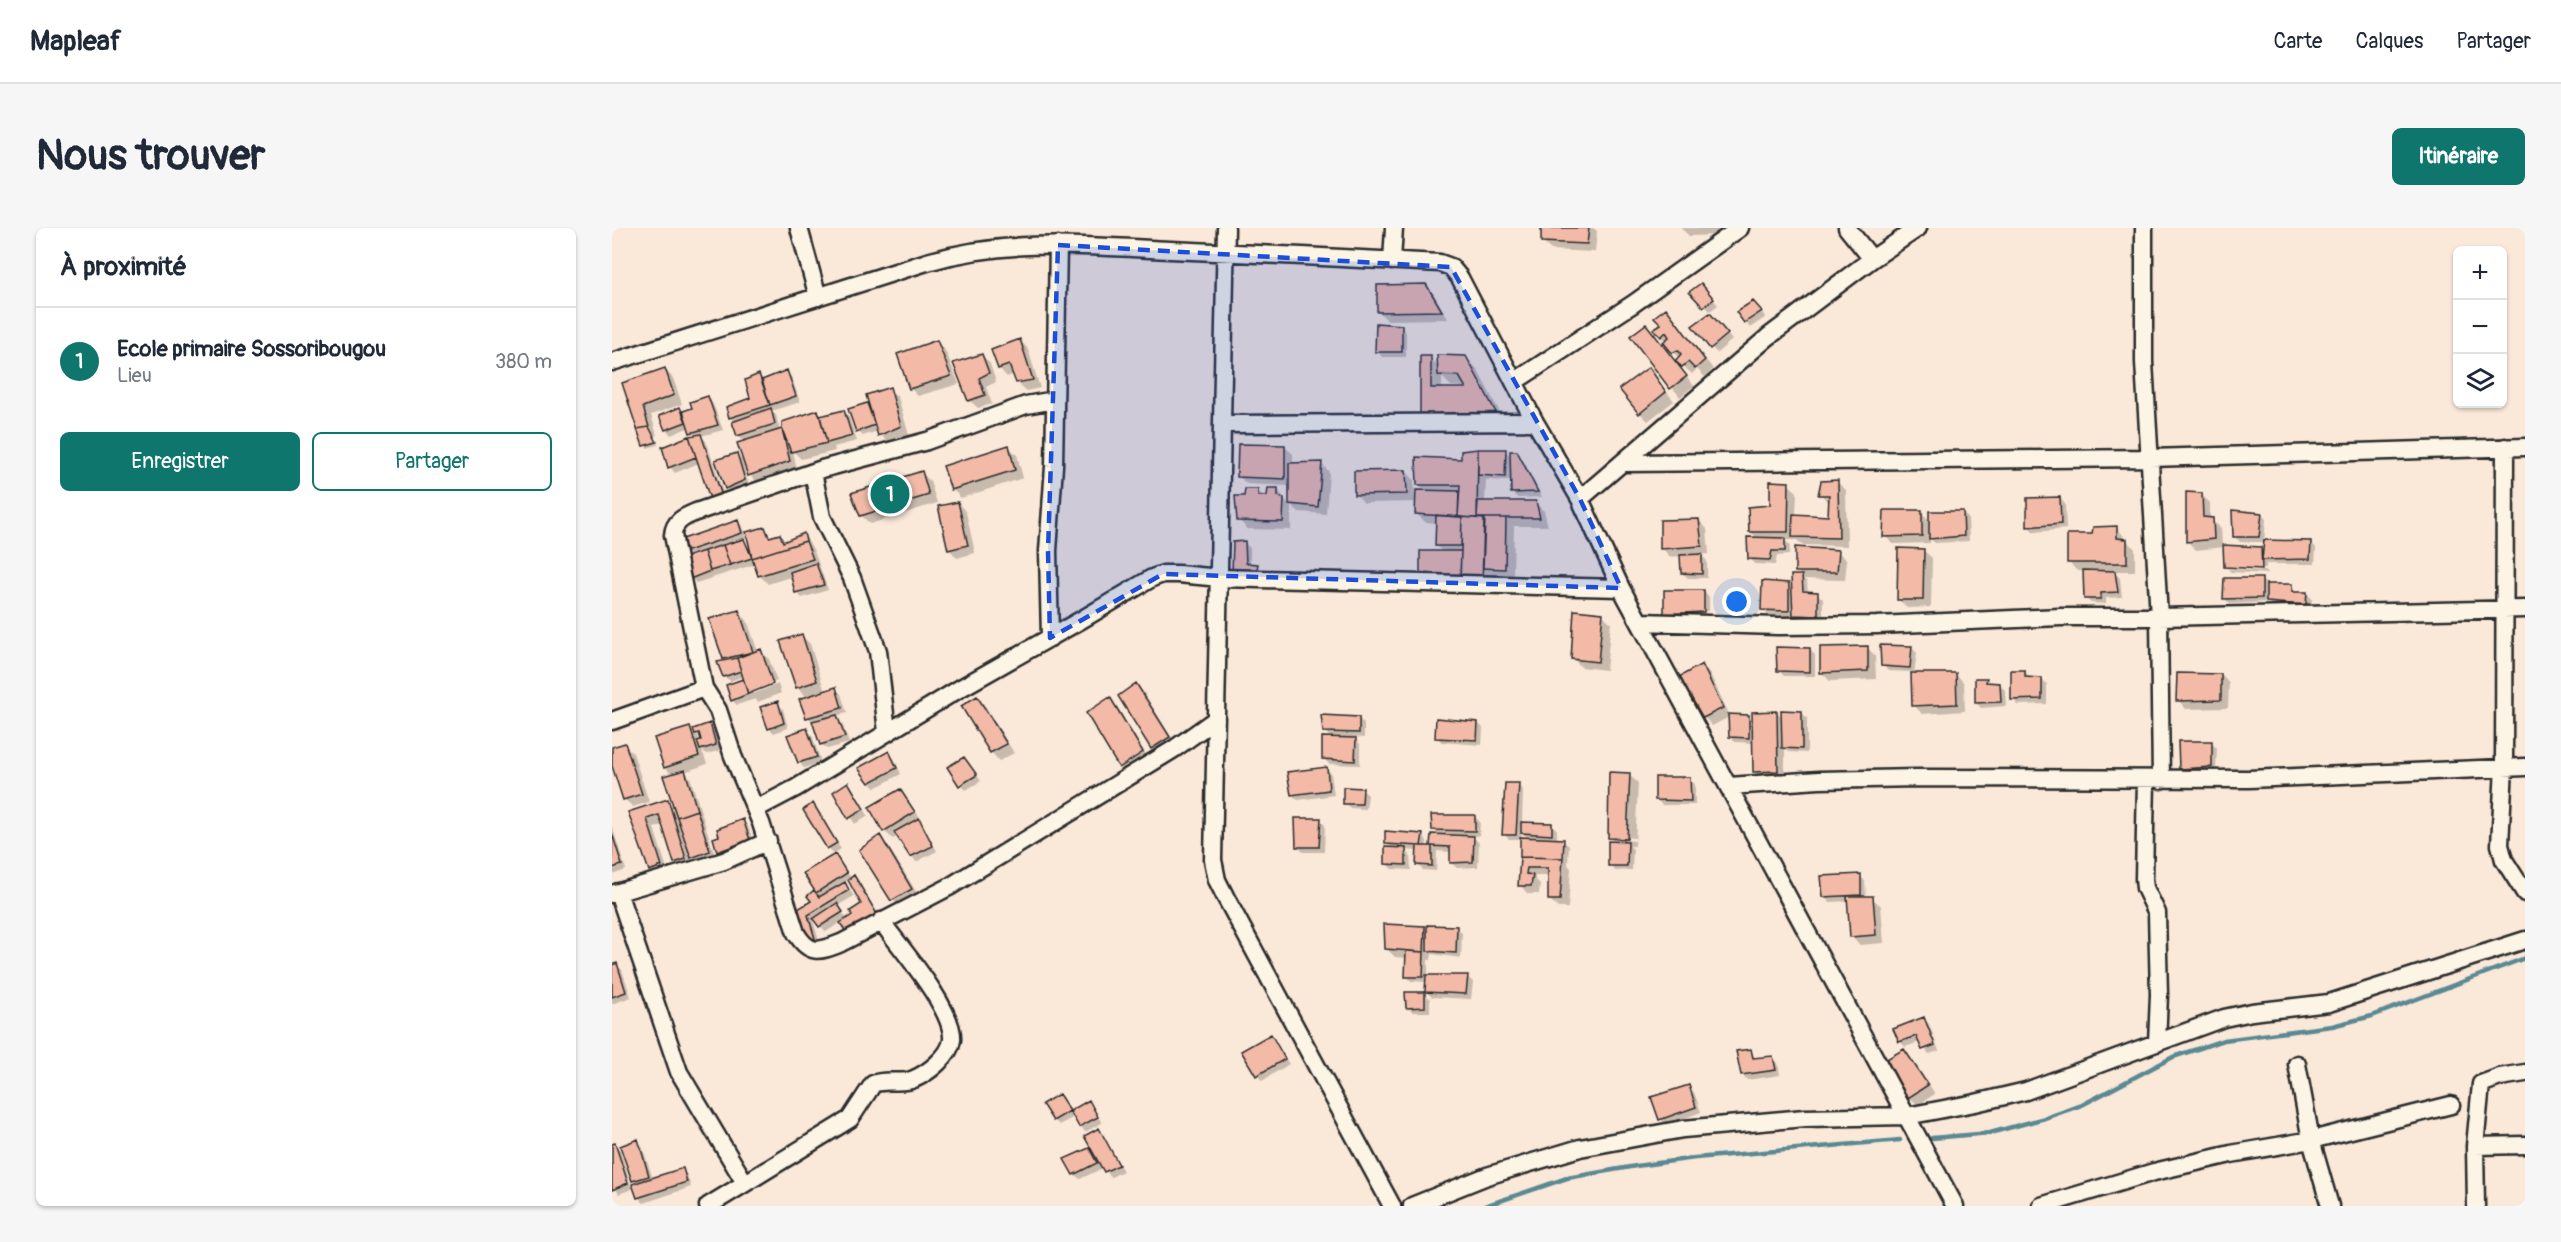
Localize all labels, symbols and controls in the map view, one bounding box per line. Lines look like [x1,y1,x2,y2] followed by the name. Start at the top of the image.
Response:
[30,24,121,59] text: Mapleaf
[2273,28,2322,55] text: Carte
[2355,28,2423,55] text: Calques
[2456,28,2531,55] text: Partager
[2392,128,2525,185] button: Itinéraire
[36,130,265,182] text: Nous trouver
[2453,246,2507,408] map controls
[2453,246,2507,300] button: +
[60,251,187,283] text: À proximité
[2453,300,2507,354] button: −
[117,335,386,363] text: Ecole primaire Sossoribougou
[76,349,83,374] text: 1
[495,349,552,374] text: 380 m
[2453,354,2507,408] button: layers
[117,363,152,388] text: Lieu
[60,432,300,491] button: Enregistrer
[312,432,552,491] button: Partager
[870,472,910,516] pin: 1
[1722,587,1751,616] your location

